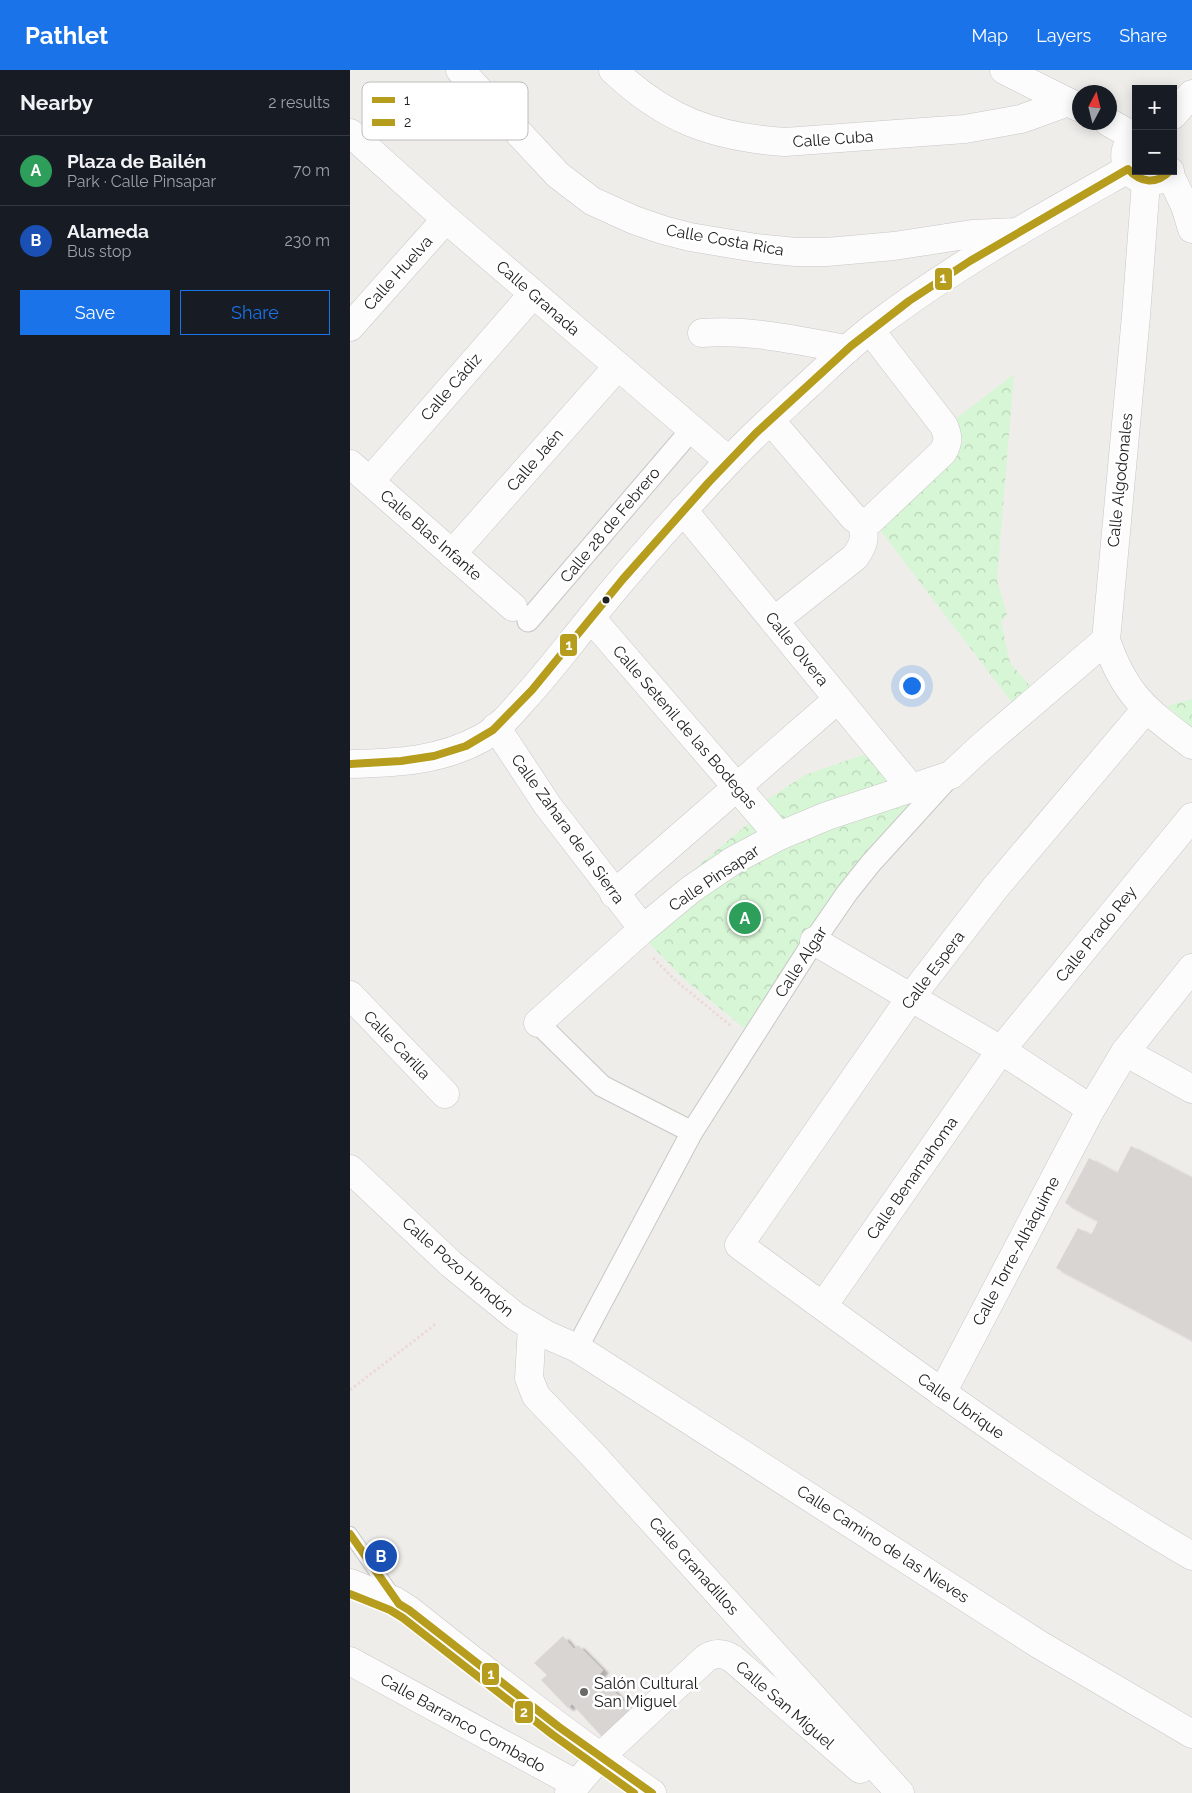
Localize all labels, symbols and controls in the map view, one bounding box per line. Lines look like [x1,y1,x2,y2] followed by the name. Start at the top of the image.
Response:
[25,21,108,50] text: Pathlet
[972,25,1008,46] text: Map
[1036,25,1091,46] text: Layers
[1119,25,1167,46] text: Share
[362,82,528,140] legend
[1072,85,1117,130] north arrow
[1132,85,1177,175] map controls
[1132,85,1177,130] button: +
[20,90,93,115] text: Nearby
[404,92,410,108] text: 1
[268,93,330,112] text: 2 results
[404,114,411,130] text: 2
[792,127,874,151] street label: Calle Cuba
[1132,130,1177,175] button: −
[67,150,206,172] text: Plaza de Bailén
[31,161,41,180] text: A
[293,161,330,180] text: 70 m
[67,172,216,191] text: Park · Calle Pinsapar
[67,220,149,242] text: Alameda
[664,220,786,260] street label: Calle Costa Rica
[31,231,41,250] text: B
[285,231,330,250] text: 230 m
[360,232,436,314] street label: Calle Huelva
[67,242,131,261] text: Bus stop
[492,257,584,339] street label: Calle Granada
[934,267,953,291] line badge: 1
[940,270,947,286] text: 1
[20,290,170,335] button: Save
[180,290,330,335] button: Share
[417,349,485,425] street label: Calle Cádiz
[1103,412,1137,548] street label: Calle Algodonales
[503,425,567,495] street label: Calle Jaén
[556,463,664,587] street label: Calle 28 de Febrero
[376,486,486,584] street label: Calle Blas Infante
[601,595,611,605] unlabelled marker
[761,608,833,690] street label: Calle Olvera
[559,633,578,657] line badge: 1
[566,637,573,653] text: 1
[609,641,761,813] street label: Calle Setenil de las Bodegas
[899,673,925,699] your location
[507,751,629,907] street label: Calle Zahara de la Sierra
[665,840,763,915] street label: Calle Pinsapar
[1052,882,1141,986] street label: Calle Prado Rey
[729,899,761,937] pin: A
[771,923,831,1001] street label: Calle Algar
[897,927,969,1013] street label: Calle Espera
[360,1007,434,1083] street label: Calle Carilla
[862,1113,962,1243] street label: Calle Benamahoma
[969,1173,1063,1329] street label: Calle Torre-Alháquime
[398,1213,518,1321] street label: Calle Pozo Hondón
[914,1369,1008,1443] street label: Calle Ubrique
[793,1481,973,1607] street label: Calle Camino de las Nieves
[645,1513,743,1619] street label: Calle Granadillos
[365,1537,397,1575] pin: B
[732,1657,839,1753] street label: Calle San Miguel
[481,1662,500,1686] line badge: 1
[488,1666,495,1682] text: 1
[377,1670,549,1776] street label: Calle Barranco Combado
[594,1674,699,1711] place label: Salón Cultural San Miguel
[578,1686,590,1698] marker: Salón Cultural San Miguel
[514,1700,534,1724] line badge: 2
[520,1704,528,1720] text: 2

